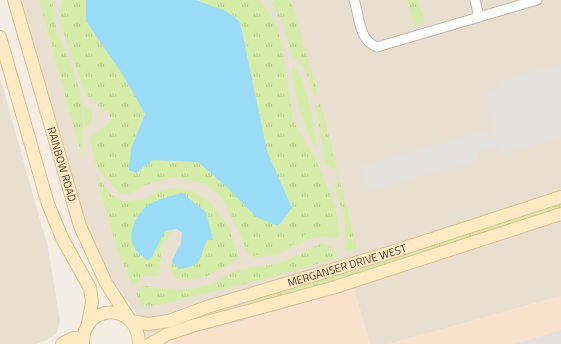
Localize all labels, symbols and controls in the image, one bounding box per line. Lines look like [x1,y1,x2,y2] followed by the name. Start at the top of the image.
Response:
[43,125,80,203] street label: RAINBOW ROAD
[286,240,409,291] street label: MERGANSER DRIVE WEST

